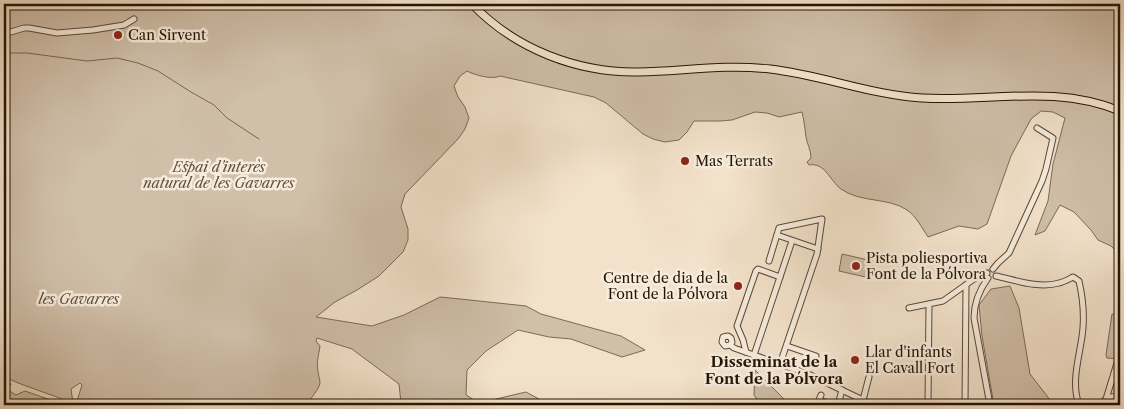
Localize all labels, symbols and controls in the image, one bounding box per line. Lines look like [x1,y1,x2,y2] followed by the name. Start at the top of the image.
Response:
[128,26,206,44] place label: Can Sirvent
[112,29,124,41] marker: Can Sirvent
[695,152,773,170] place label: Mas Terrats
[679,155,691,167] marker: Mas Terrats
[142,158,296,192] park label: Espai d'interès natural de les Gavarres
[866,249,988,283] place label: Pista poliesportiva Font de la Pólvora
[850,260,862,272] marker: Pista poliesportiva Font de la Pólvora
[603,269,729,303] place label: Centre de dia de la Font de la Pólvora
[732,280,744,292] marker: Centre de dia de la Font de la Pólvora
[39,290,120,308] park label: les Gavarres
[865,343,955,377] place label: Llar d'infants El Cavall Fort
[705,352,843,388] district label: Disseminat de la Font de la Pólvora
[849,354,861,366] marker: Llar d'infants El Cavall Fort

